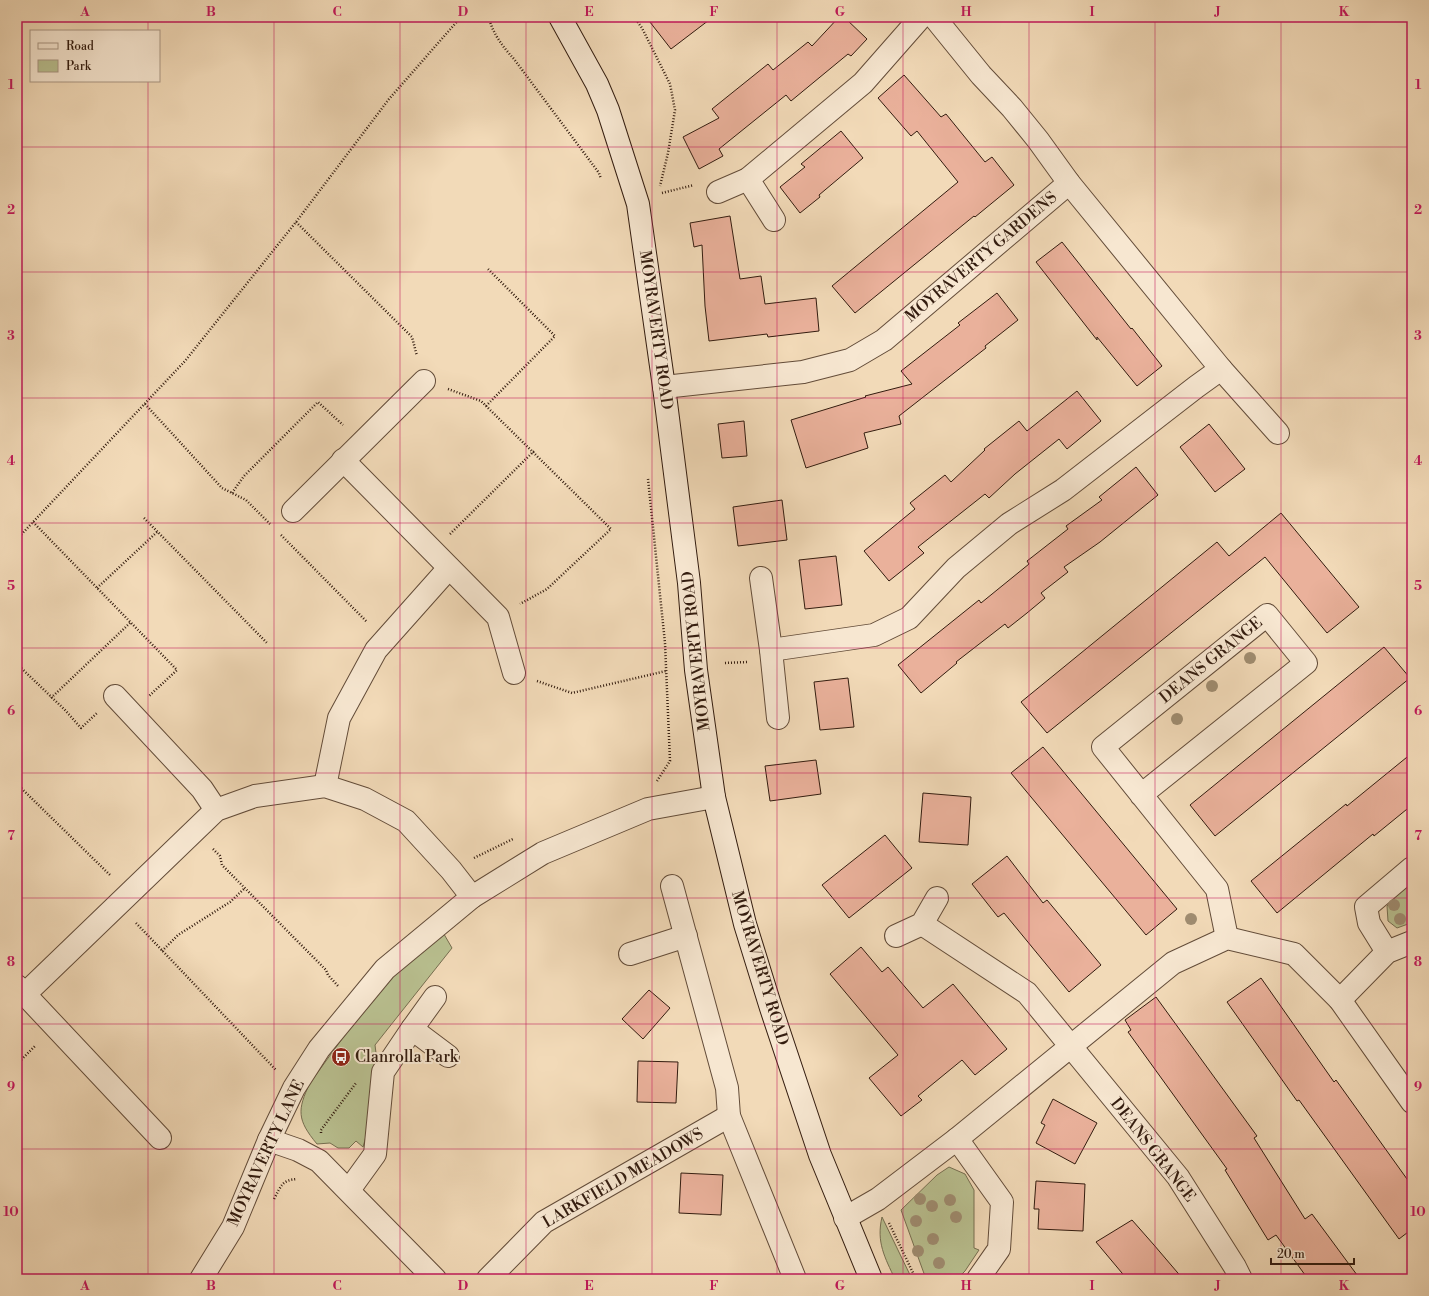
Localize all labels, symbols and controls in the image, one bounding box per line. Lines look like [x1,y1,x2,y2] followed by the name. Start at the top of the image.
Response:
[79,4,90,20] text: A
[206,4,216,20] text: B
[332,4,342,20] text: C
[458,4,468,20] text: D
[584,4,594,20] text: E
[709,4,719,20] text: F
[835,4,846,20] text: G
[961,4,972,20] text: H
[1089,4,1095,20] text: I
[1213,4,1221,20] text: J
[1339,4,1350,20] text: K
[30,30,160,82] legend
[66,39,94,54] text: Road
[66,59,92,74] text: Park
[8,77,15,93] text: 1
[1415,77,1422,93] text: 1
[901,187,1061,327] street label: MOYRAVERTY GARDENS
[7,202,15,218] text: 2
[1414,202,1422,218] text: 2
[635,249,677,411] street label: MOYRAVERTY ROAD
[7,328,15,344] text: 3
[1414,328,1422,344] text: 3
[7,453,16,469] text: 4
[1414,453,1423,469] text: 4
[678,570,714,732] street label: MOYRAVERTY ROAD
[7,578,15,594] text: 5
[1414,578,1422,594] text: 5
[1155,612,1267,708] street label: DEANS GRANGE
[7,703,15,719] text: 6
[1414,703,1422,719] text: 6
[7,828,15,844] text: 7
[1414,828,1422,844] text: 7
[727,888,793,1048] street label: MOYRAVERTY ROAD
[7,954,15,970] text: 8
[1414,954,1422,970] text: 8
[330,1046,352,1068] bus stop icon: Clanrolla Park
[355,1047,460,1067] place label: Clanrolla Park
[223,1076,309,1230] street label: MOYRAVERTY LANE
[7,1079,15,1095] text: 9
[1414,1079,1422,1095] text: 9
[1106,1094,1200,1206] street label: DEANS GRANGE
[539,1124,707,1232] street label: LARKFIELD MEADOWS
[3,1204,19,1220] text: 10
[1410,1204,1426,1220] text: 10
[1271,1240,1354,1266] scale bar
[1277,1247,1305,1262] text: 20 m
[79,1278,90,1294] text: A
[206,1278,216,1294] text: B
[332,1278,342,1294] text: C
[458,1278,468,1294] text: D
[584,1278,594,1294] text: E
[709,1278,719,1294] text: F
[835,1278,846,1294] text: G
[961,1278,972,1294] text: H
[1089,1278,1095,1294] text: I
[1213,1278,1221,1294] text: J
[1339,1278,1350,1294] text: K

